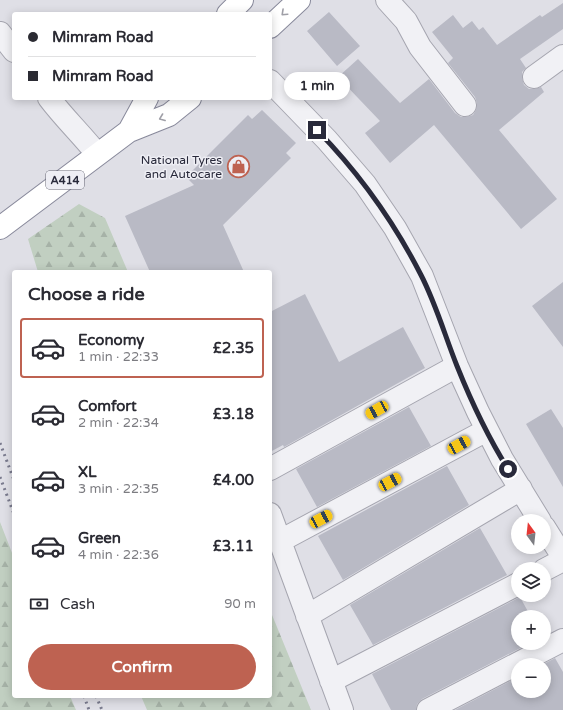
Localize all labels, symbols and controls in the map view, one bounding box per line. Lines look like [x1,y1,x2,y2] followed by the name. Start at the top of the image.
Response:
[282,9,289,16] one-way arrow
[52,28,153,46] text: Mimram Road
[52,67,153,85] text: Mimram Road
[284,72,350,100] callout: 1 min
[300,78,334,94] text: 1 min
[158,113,165,121] one-way arrow
[308,121,326,139] route end
[141,153,222,181] place label: National Tyres and Autocare
[225,154,251,180] shop icon: National Tyres and Autocare
[46,171,84,189] road number: A414
[28,283,145,305] text: Choose a ride
[30,330,66,366] icon: car
[78,331,144,349] text: Economy
[213,339,254,357] text: £2.35
[78,349,159,365] text: 1 min · 22:33
[30,396,66,432] icon: car
[78,397,137,415] text: Comfort
[364,399,390,421] car
[213,405,254,423] text: £3.18
[78,415,159,431] text: 2 min · 22:34
[446,434,472,456] car
[499,460,517,478] route start
[30,462,66,498] icon: car
[78,463,97,481] text: XL
[213,471,254,489] text: £4.00
[377,471,403,493] car
[78,481,159,497] text: 3 min · 22:35
[308,508,334,530] car
[511,514,551,554] north arrow
[511,514,551,698] map controls
[30,528,66,564] icon: car
[78,529,121,547] text: Green
[213,537,254,555] text: £3.11
[78,547,159,563] text: 4 min · 22:36
[511,562,551,602] button: layers
[28,593,50,615] icon: cash
[60,595,95,613] text: Cash
[224,596,256,612] text: 90 m
[511,610,551,650] button: +
[28,644,256,690] button: Confirm
[511,658,551,698] button: −

